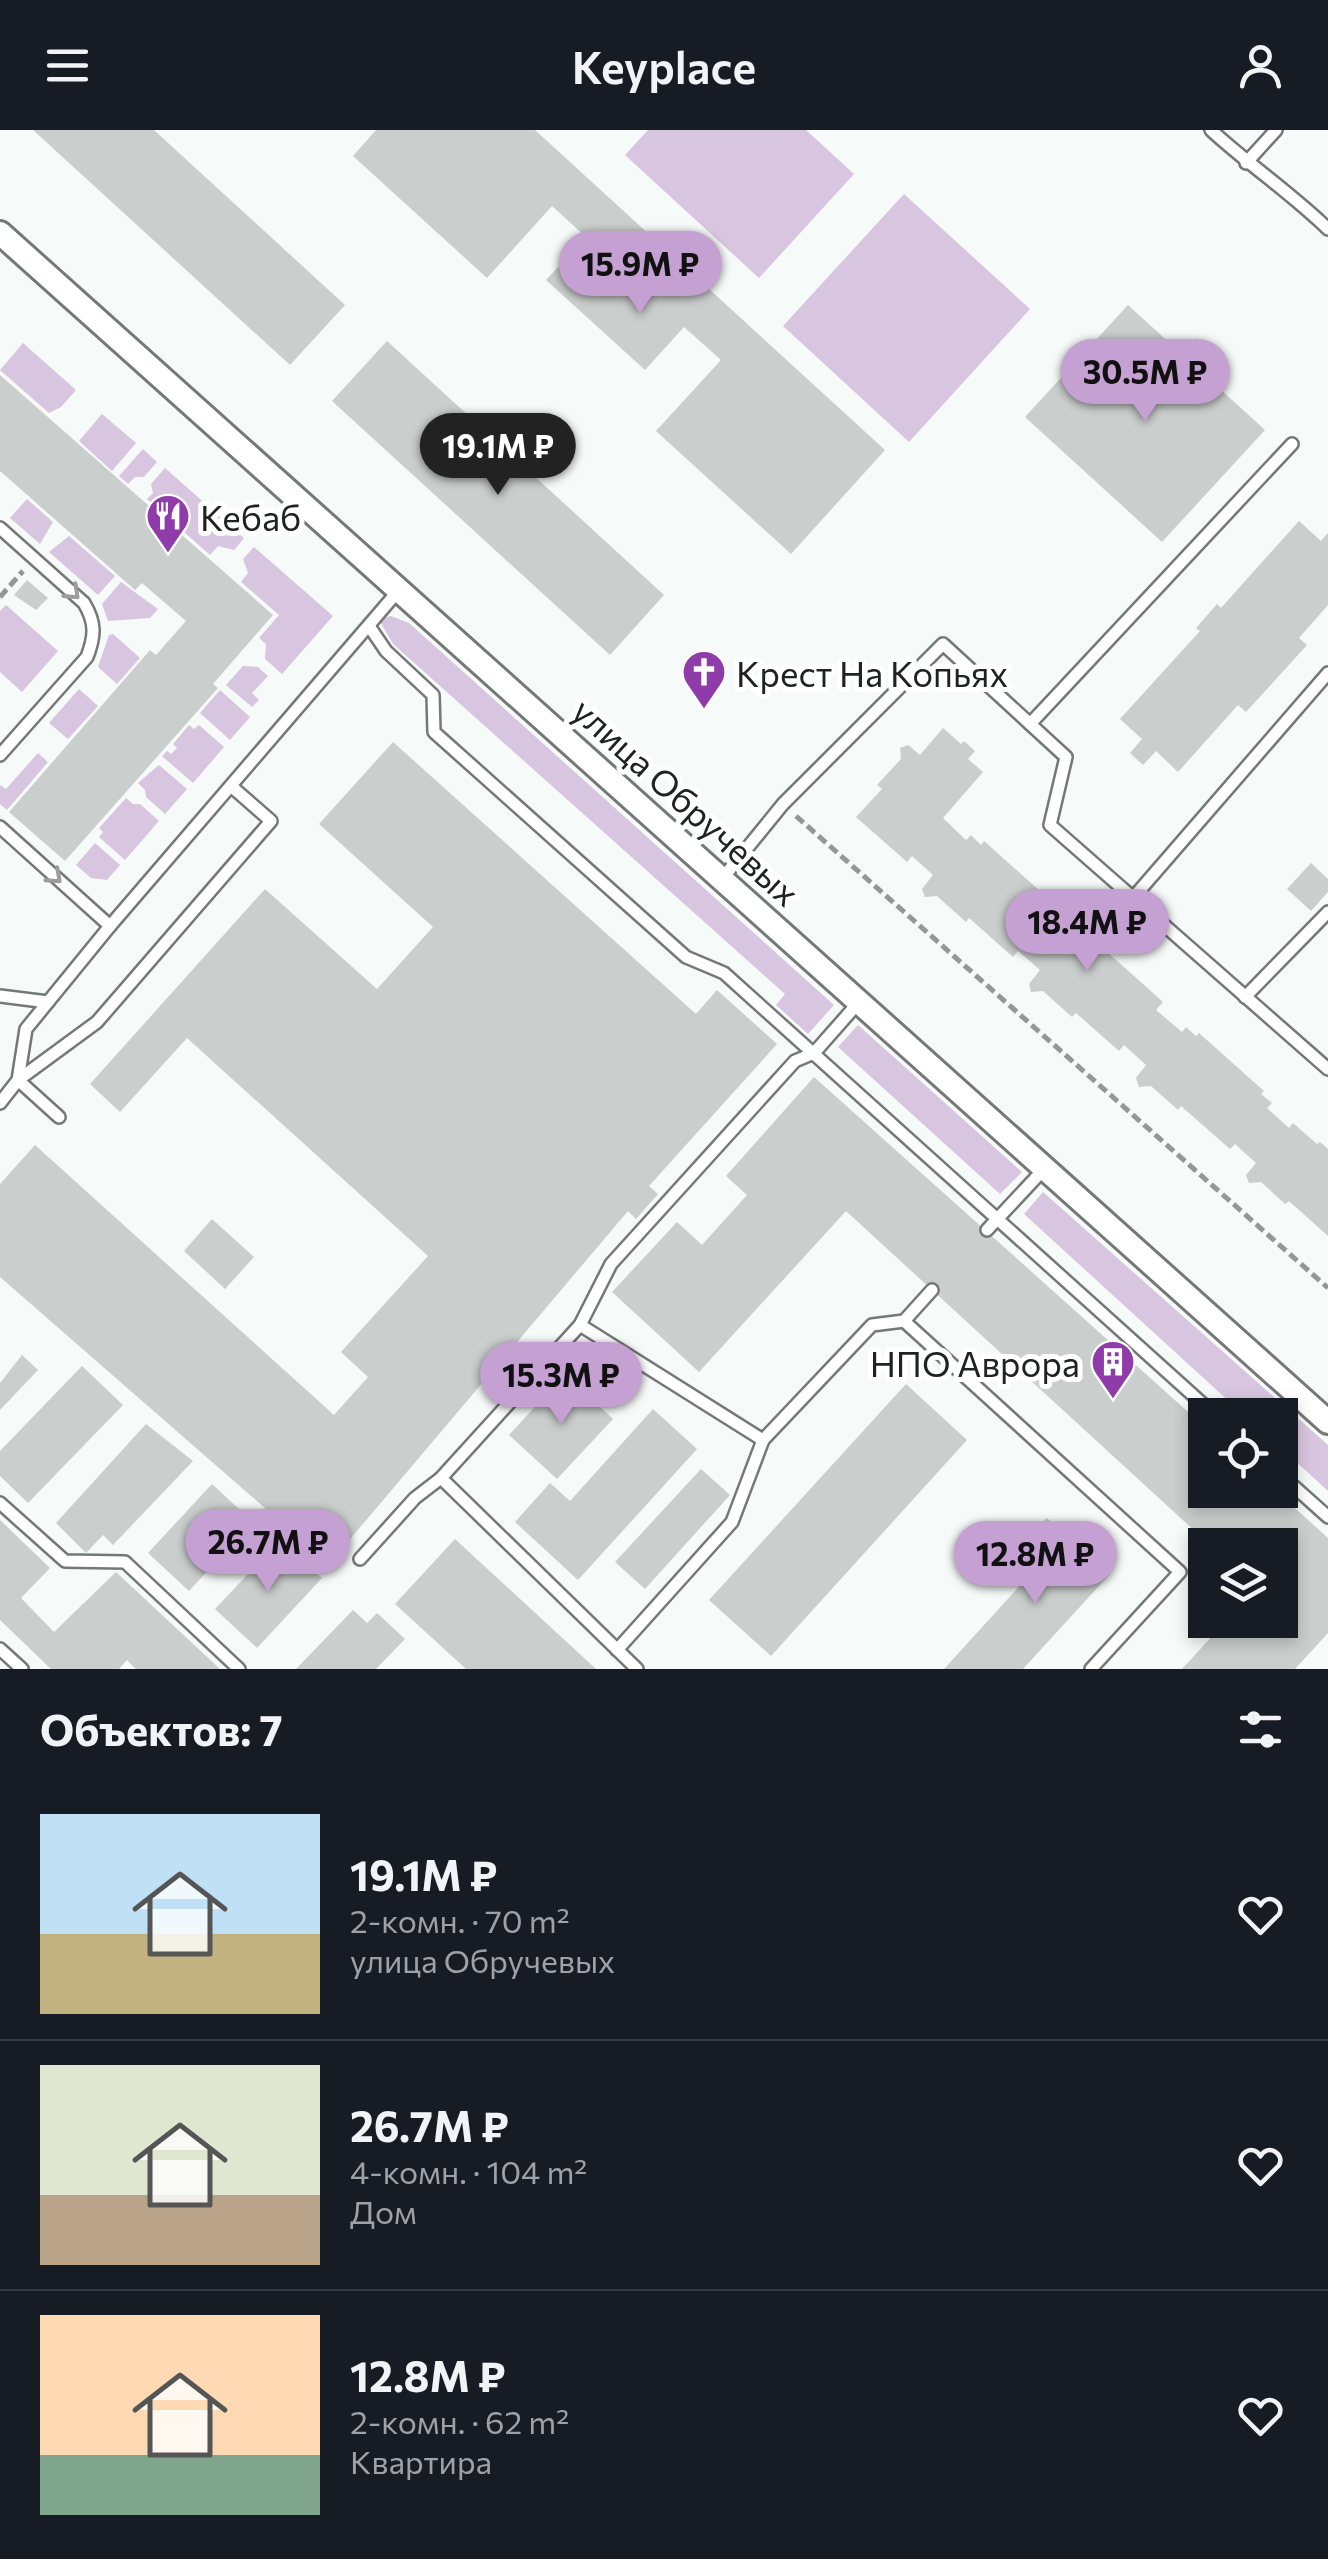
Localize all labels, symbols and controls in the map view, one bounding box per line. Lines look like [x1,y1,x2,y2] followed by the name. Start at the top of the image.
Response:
[40,38,95,93] icon: menu
[572,38,756,93] text: Keyplace
[1233,38,1288,93] icon: person
[548,231,732,316] pin: 15.9M ₽
[581,243,699,283] text: 15.9M ₽
[1053,339,1237,424] pin: 30.5M ₽
[1083,351,1207,391] text: 30.5M ₽
[406,413,590,498] pin: 19.1M ₽
[442,425,554,465] text: 19.1M ₽
[145,493,191,554] restaurant icon: Кебаб
[200,495,301,538] place label: Кебаб
[61,581,79,599] one-way arrow
[681,649,727,710] church icon: Крест На Копьях
[736,651,1008,694] place label: Крест На Копьях
[565,688,809,914] street label: улица Обручевых
[43,865,62,883] one-way arrow
[995,889,1179,974] pin: 18.4M ₽
[1027,901,1147,941] text: 18.4M ₽
[1090,1339,1136,1400] building icon: НПО Аврора
[870,1341,1080,1384] place label: НПО Аврора
[469,1342,653,1427] pin: 15.3M ₽
[502,1354,620,1394] text: 15.3M ₽
[1188,1398,1298,1638] map controls
[1188,1398,1298,1508] button: locate
[176,1509,360,1594] pin: 26.7M ₽
[207,1521,329,1561] text: 26.7M ₽
[943,1521,1127,1606] pin: 12.8M ₽
[1188,1528,1298,1638] button: layers
[976,1533,1094,1573] text: 12.8M ₽
[1233,1702,1288,1757] icon: filters
[40,1703,283,1755] text: Объектов: 7
[350,1848,498,1900] text: 19.1M ₽
[120,1854,240,1974] icon: home
[1233,1887,1288,1942] icon: heart
[350,1900,570,1940] text: 2-комн. · 70 m²
[350,1940,615,1980] text: улица Обручевых
[350,2099,509,2151] text: 26.7M ₽
[120,2105,240,2225] icon: home
[1233,2138,1288,2193] icon: heart
[350,2151,587,2191] text: 4-комн. · 104 m²
[350,2191,417,2231] text: Дом
[350,2349,506,2401] text: 12.8M ₽
[120,2355,240,2475] icon: home
[1233,2388,1288,2443] icon: heart
[350,2401,569,2441] text: 2-комн. · 62 m²
[350,2441,492,2481] text: Квартира

